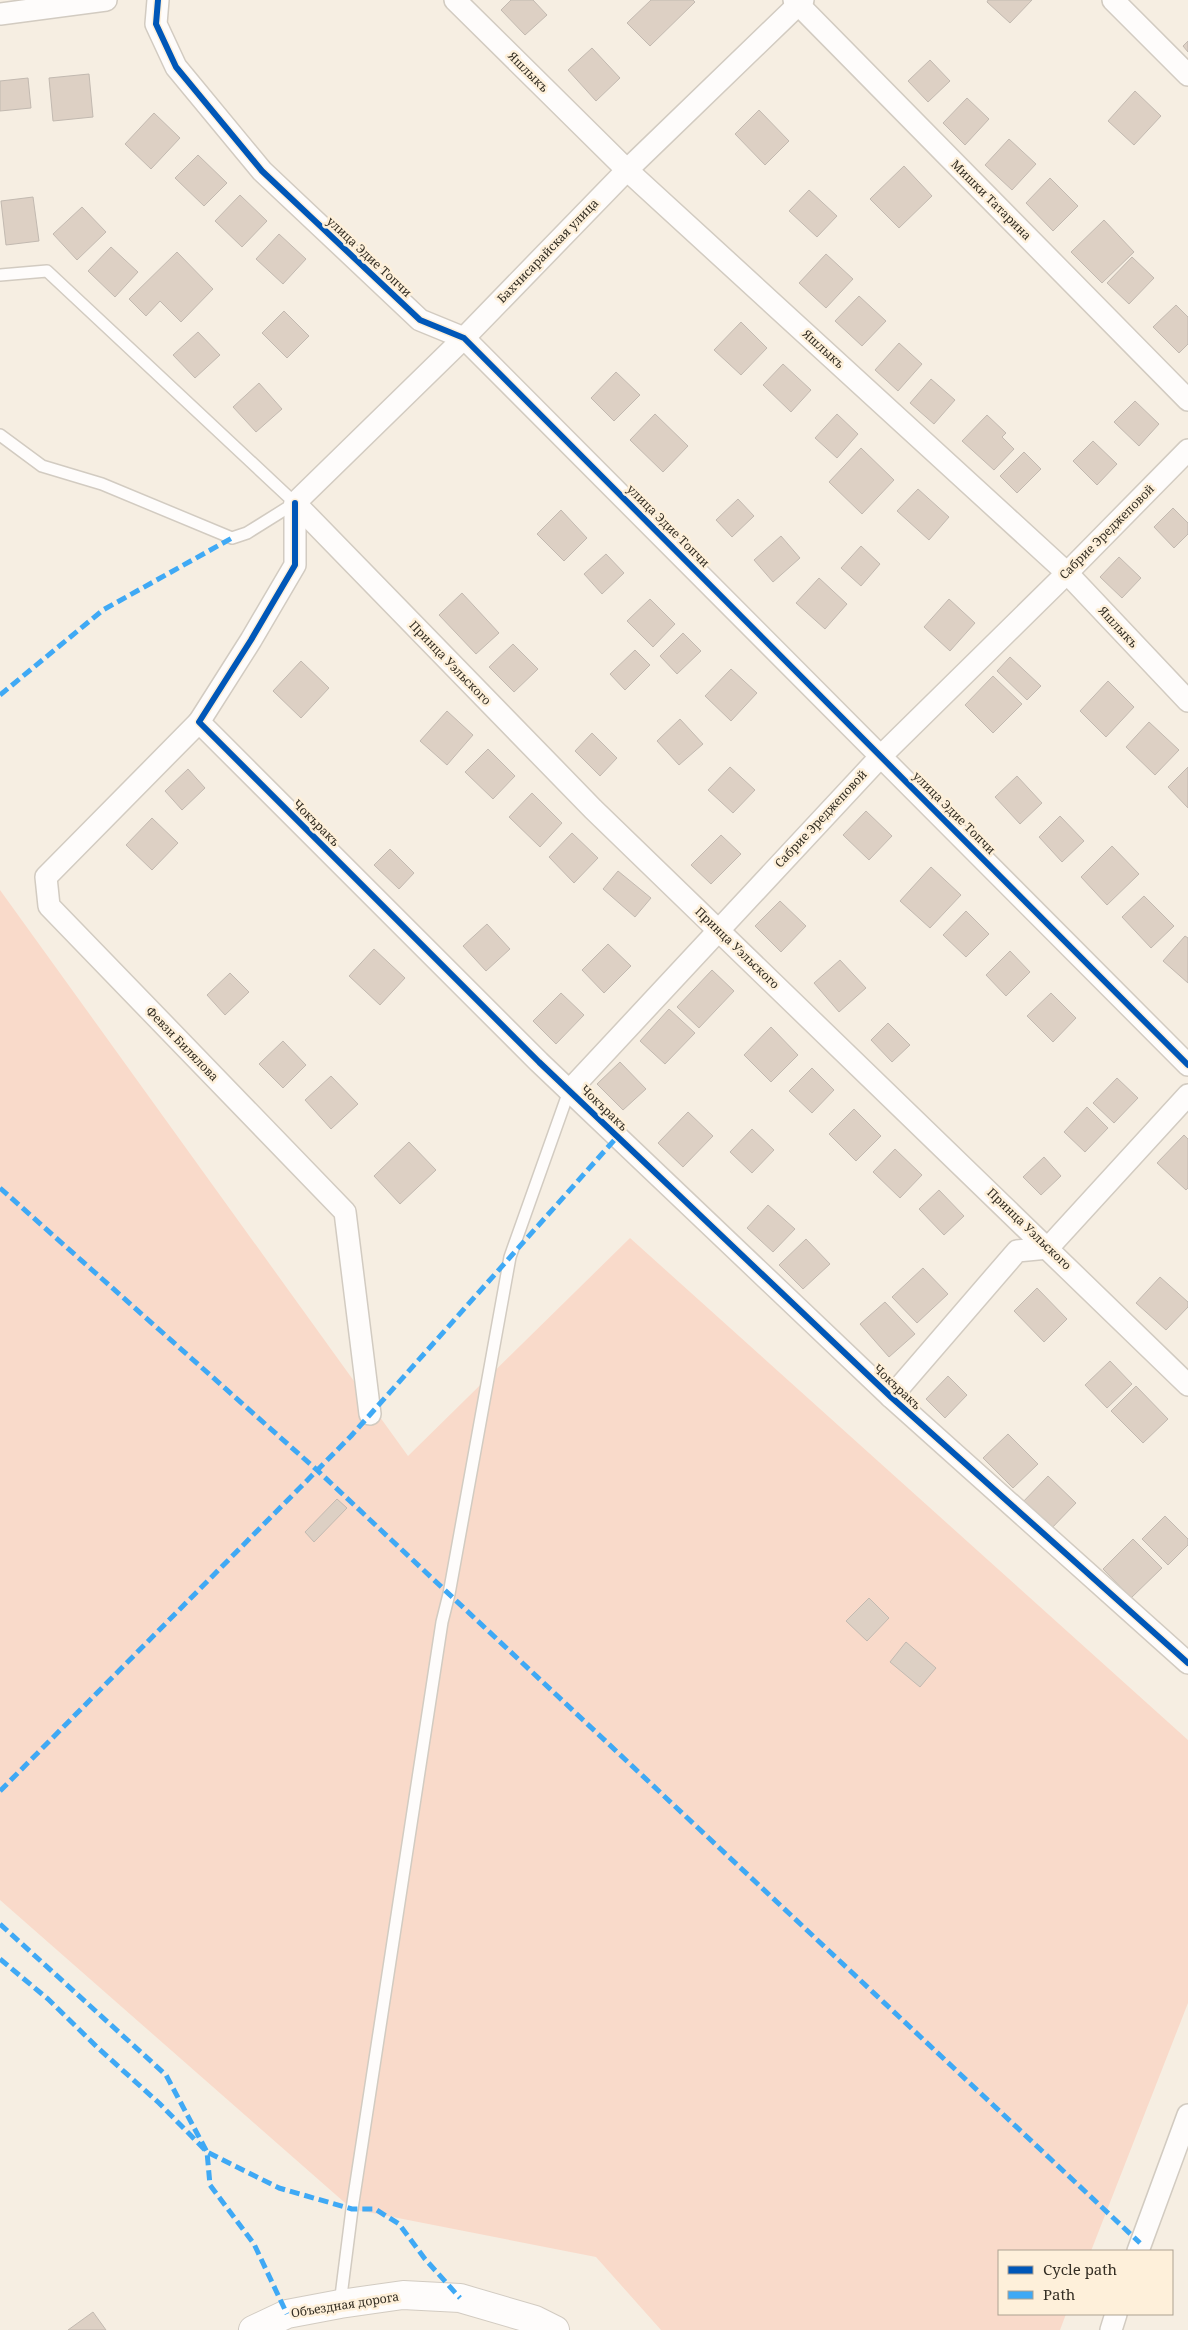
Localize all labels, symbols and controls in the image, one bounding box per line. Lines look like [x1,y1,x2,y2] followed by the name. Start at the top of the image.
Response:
[504,47,553,96] street label: Яшлыкъ
[947,156,1035,244] street label: Мишки Татарина
[493,195,602,307] street label: Бахчисарайская улица
[323,213,416,301] street label: улица Эдие Топчи
[798,325,848,372] street label: Яшлыкъ
[623,480,714,571] street label: улица Эдие Топчи
[1055,480,1158,583] street label: Сабрие Эреджеповой
[1094,601,1142,651] street label: Яшлыкъ
[406,617,495,709] street label: Принца Уэльского
[771,766,870,871] street label: Сабрие Эреджеповой
[909,767,1000,858] street label: улица Эдие Топчи
[289,796,344,850] street label: Чокъракъ
[691,903,783,992] street label: Принца Уэльского
[142,1003,223,1085] street label: Февзи Билялова
[577,1081,632,1135] street label: Чокъракъ
[983,1184,1075,1273] street label: Принца Уэльского
[870,1360,925,1414] street label: Чокъракъ
[998,2250,1173,2315] legend
[1043,2259,1118,2279] text: Cycle path
[1043,2284,1076,2304] text: Path
[290,2288,400,2321] street label: Объездная дорога

